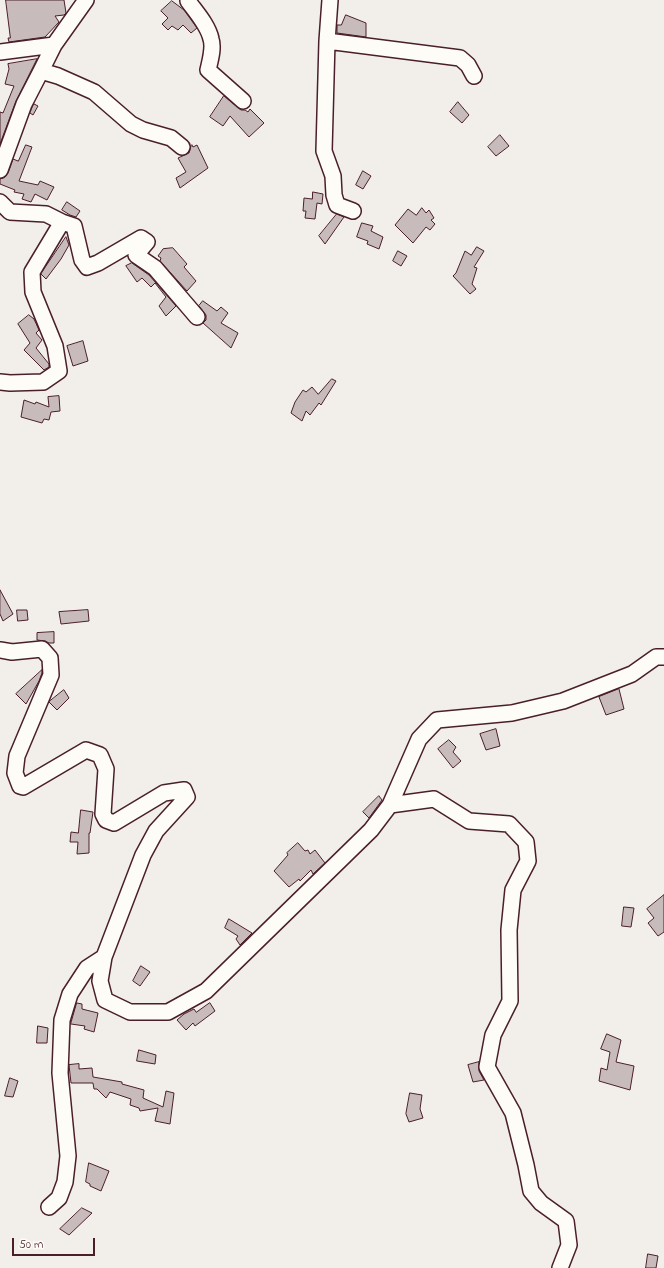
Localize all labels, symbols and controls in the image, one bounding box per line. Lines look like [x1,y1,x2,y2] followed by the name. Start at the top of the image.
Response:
[14,1230,97,1256] scale bar
[19,1236,43,1254] text: 50 m

